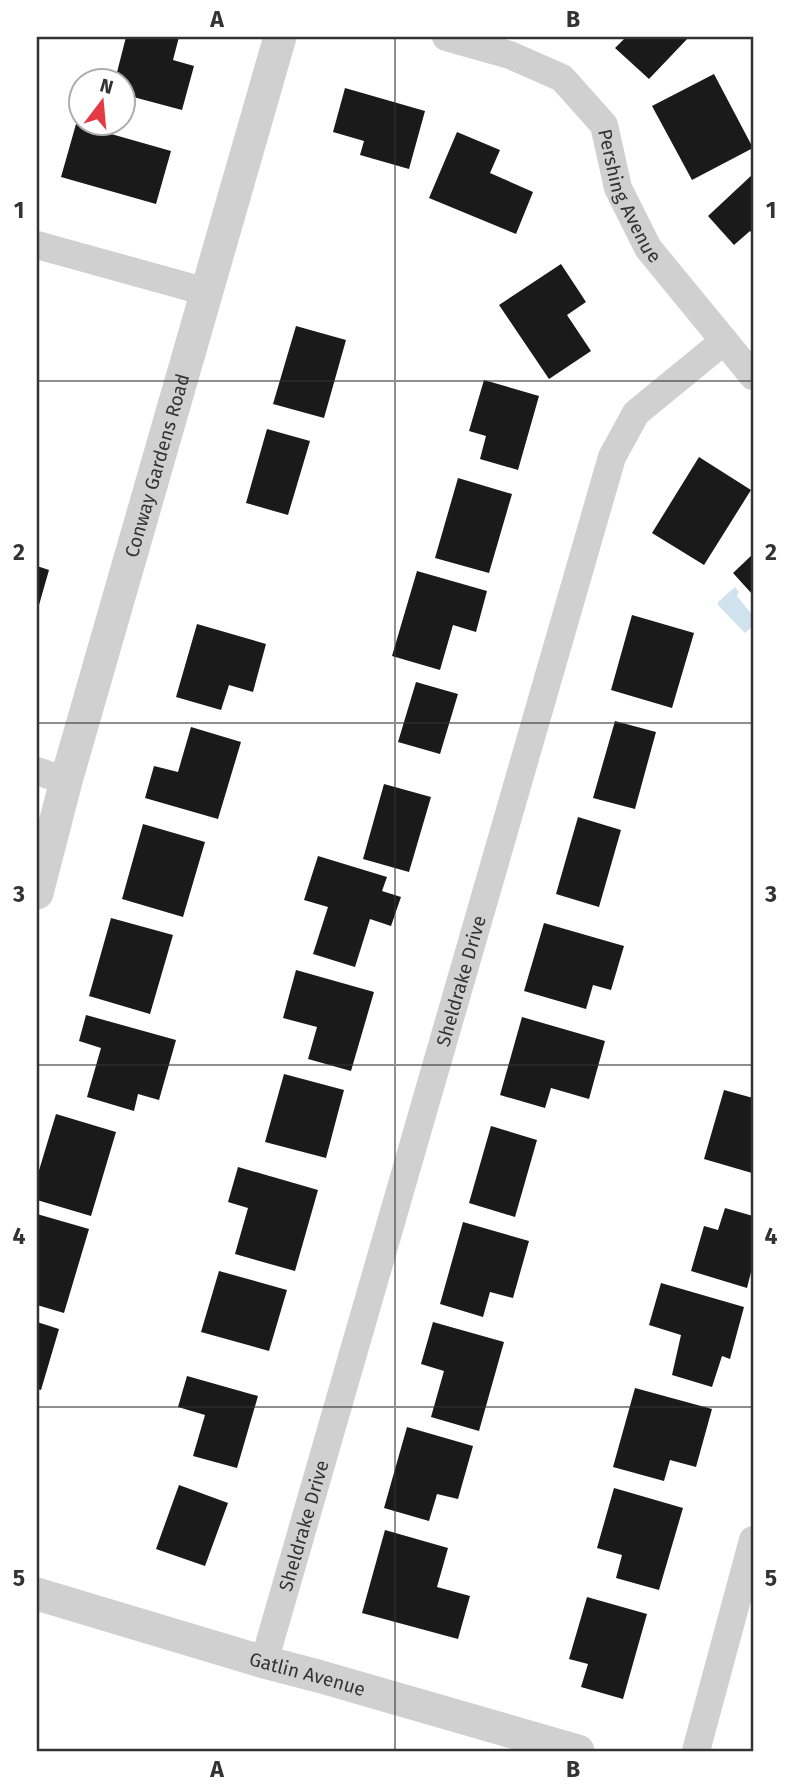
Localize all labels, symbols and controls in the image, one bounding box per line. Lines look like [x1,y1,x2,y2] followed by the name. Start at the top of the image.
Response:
[209,5,224,33] text: A
[566,5,580,33] text: B
[66,66,136,136] north arrow
[97,73,116,99] text: N
[593,127,666,267] street label: Pershing Avenue
[14,196,24,224] text: 1
[766,196,776,224] text: 1
[120,371,195,560] street label: Conway Gardens Road
[13,538,25,566] text: 2
[765,538,777,566] text: 2
[12,880,25,908] text: 3
[764,880,777,908] text: 3
[431,913,491,1049] street label: Sheldrake Drive
[13,1222,26,1250] text: 4
[765,1222,778,1250] text: 4
[274,1458,334,1594] street label: Sheldrake Drive
[13,1564,25,1592] text: 5
[765,1564,777,1592] text: 5
[247,1647,368,1701] street label: Gatlin Avenue
[209,1755,224,1783] text: A
[566,1755,580,1783] text: B

